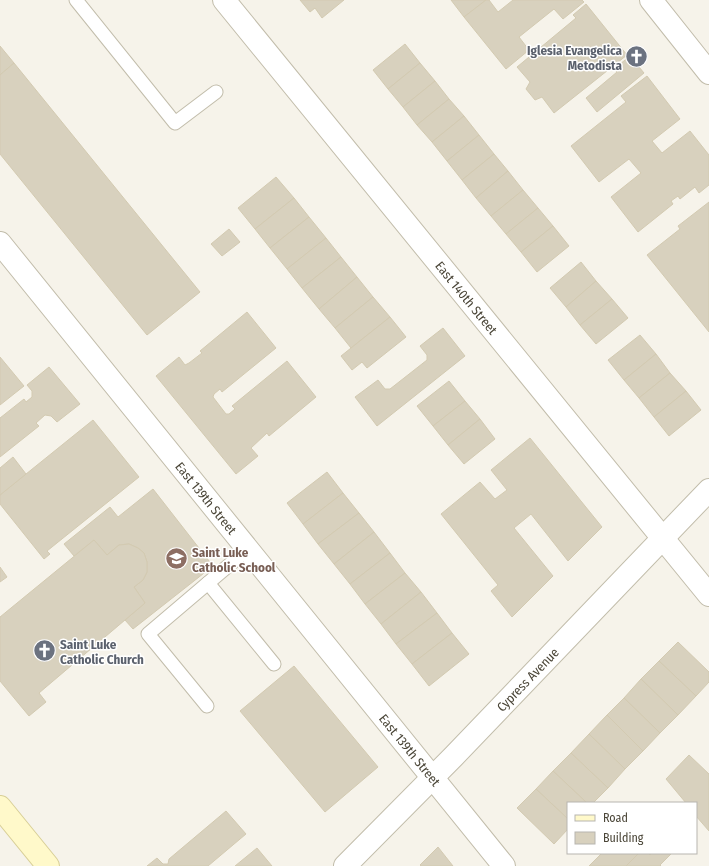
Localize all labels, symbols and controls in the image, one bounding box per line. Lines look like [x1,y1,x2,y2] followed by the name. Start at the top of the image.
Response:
[527,43,623,73] place label: Iglesia Evangelica Metodista
[624,44,650,70] church icon: Iglesia Evangelica Metodista
[433,258,501,338] street label: East 140th Street
[173,459,240,538] street label: East 139th Street
[192,545,276,575] place label: Saint Luke Catholic School
[164,546,190,572] school or university icon: Saint Luke Catholic School
[60,637,144,667] place label: Saint Luke Catholic Church
[31,638,57,664] church icon: Saint Luke Catholic Church
[493,644,561,714] street label: Cypress Avenue
[376,711,444,790] street label: East 139th Street
[567,802,697,854] legend
[603,811,628,825] text: Road
[603,831,644,845] text: Building

